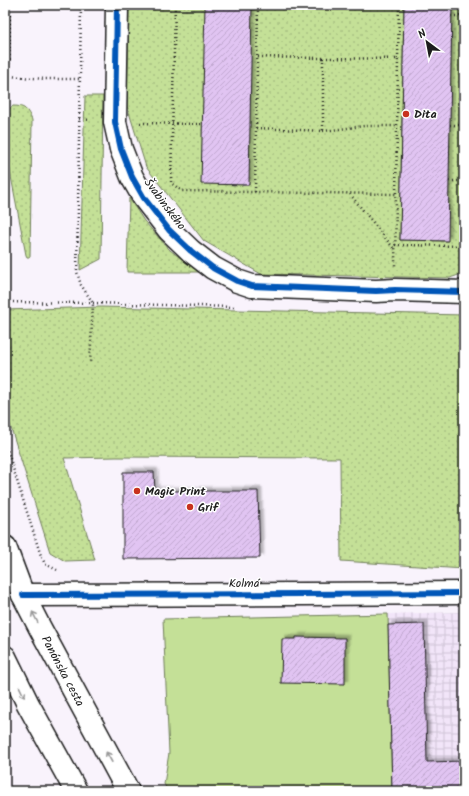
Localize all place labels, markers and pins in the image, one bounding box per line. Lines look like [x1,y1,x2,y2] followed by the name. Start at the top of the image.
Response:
[414,105,437,124] place label: Dita
[401,109,411,119] marker: Dita
[145,482,206,501] place label: Magic Print
[132,486,142,496] marker: Magic Print
[198,498,220,517] place label: Grif
[185,502,195,512] marker: Grif

